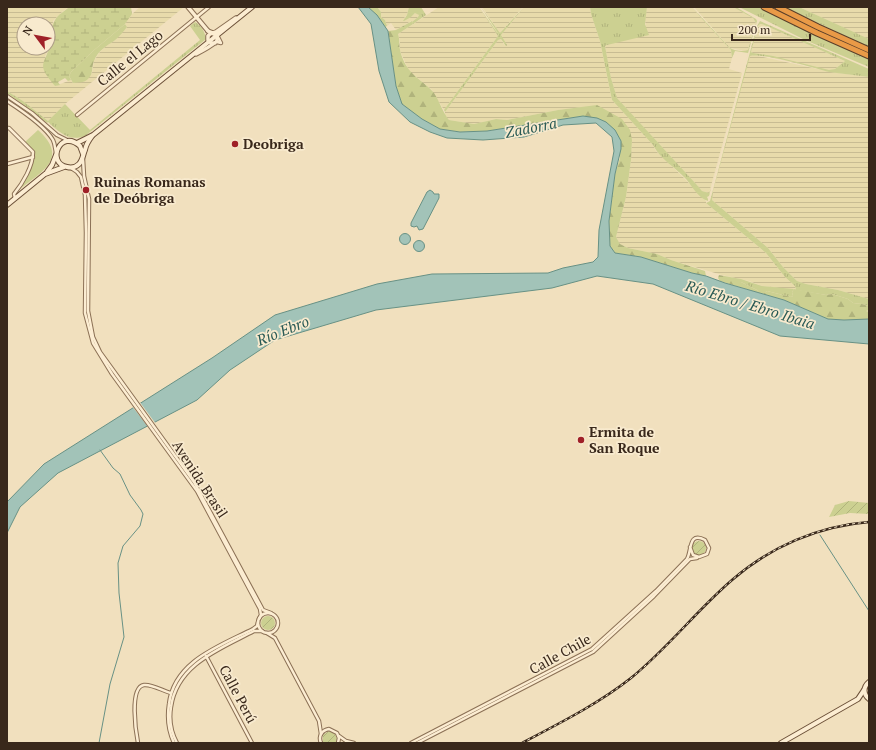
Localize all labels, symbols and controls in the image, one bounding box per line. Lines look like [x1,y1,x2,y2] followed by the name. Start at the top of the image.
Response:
[16,16,56,56] north arrow
[732,16,810,42] scale bar
[738,22,771,37] text: 200 m
[19,23,36,38] text: N
[93,25,167,90] street label: Calle el Lago
[503,112,558,142] water label: Zadorra
[243,134,304,153] place label: Deobriga
[230,139,240,149] marker: Deobriga
[94,172,206,207] place label: Ruinas Romanas de Deóbriga
[81,185,91,195] marker: Ruinas Romanas de Deóbriga
[682,275,817,333] water label: Río Ebro / Ebro Ibaia
[253,310,312,350] water label: Río Ebro
[589,422,660,457] place label: Ermita de San Roque
[576,435,586,445] marker: Ermita de San Roque
[168,436,233,521] street label: Avenida Brasil
[526,629,594,678] street label: Calle Chile
[215,661,262,726] street label: Calle Perú

